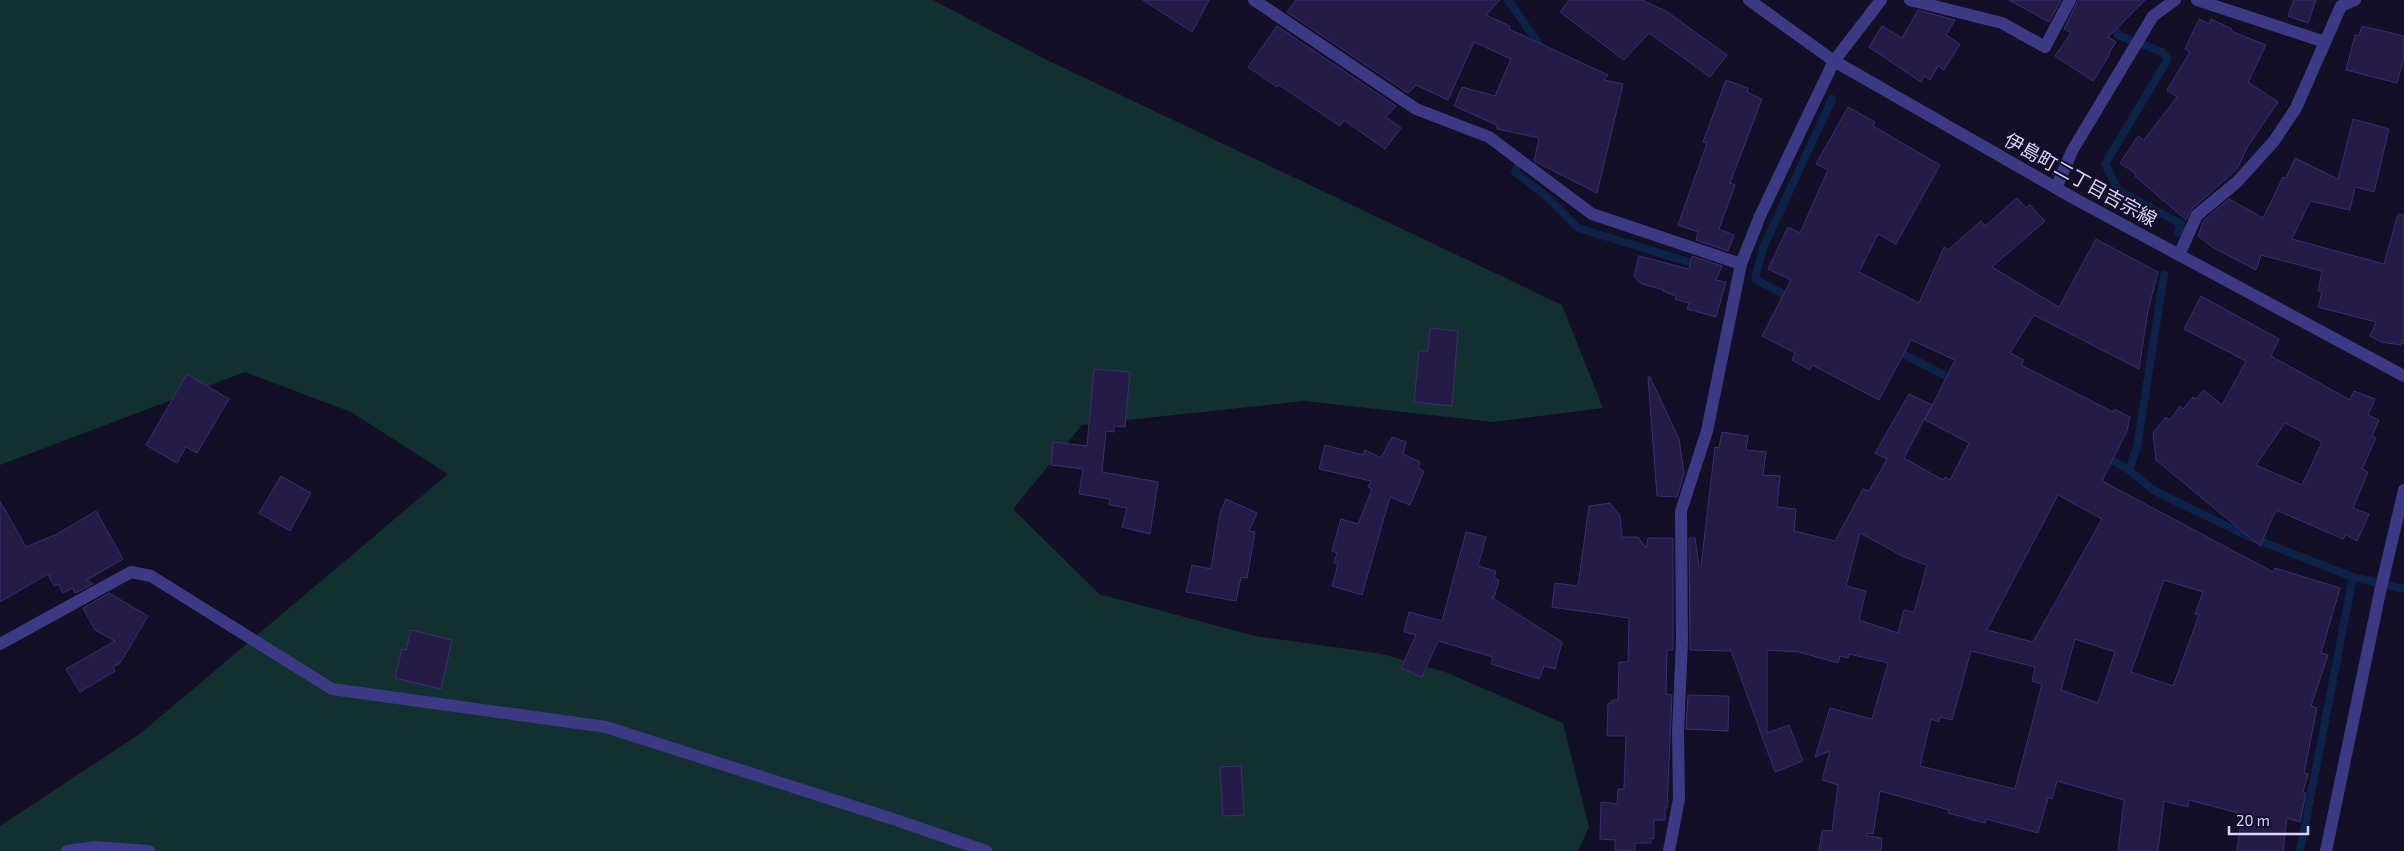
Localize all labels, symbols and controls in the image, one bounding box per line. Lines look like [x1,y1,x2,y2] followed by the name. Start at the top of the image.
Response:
[2001,127,2161,231] street label: 伊島町二丁目吉宗線
[2229,804,2308,836] scale bar
[2236,811,2270,829] text: 20 m

